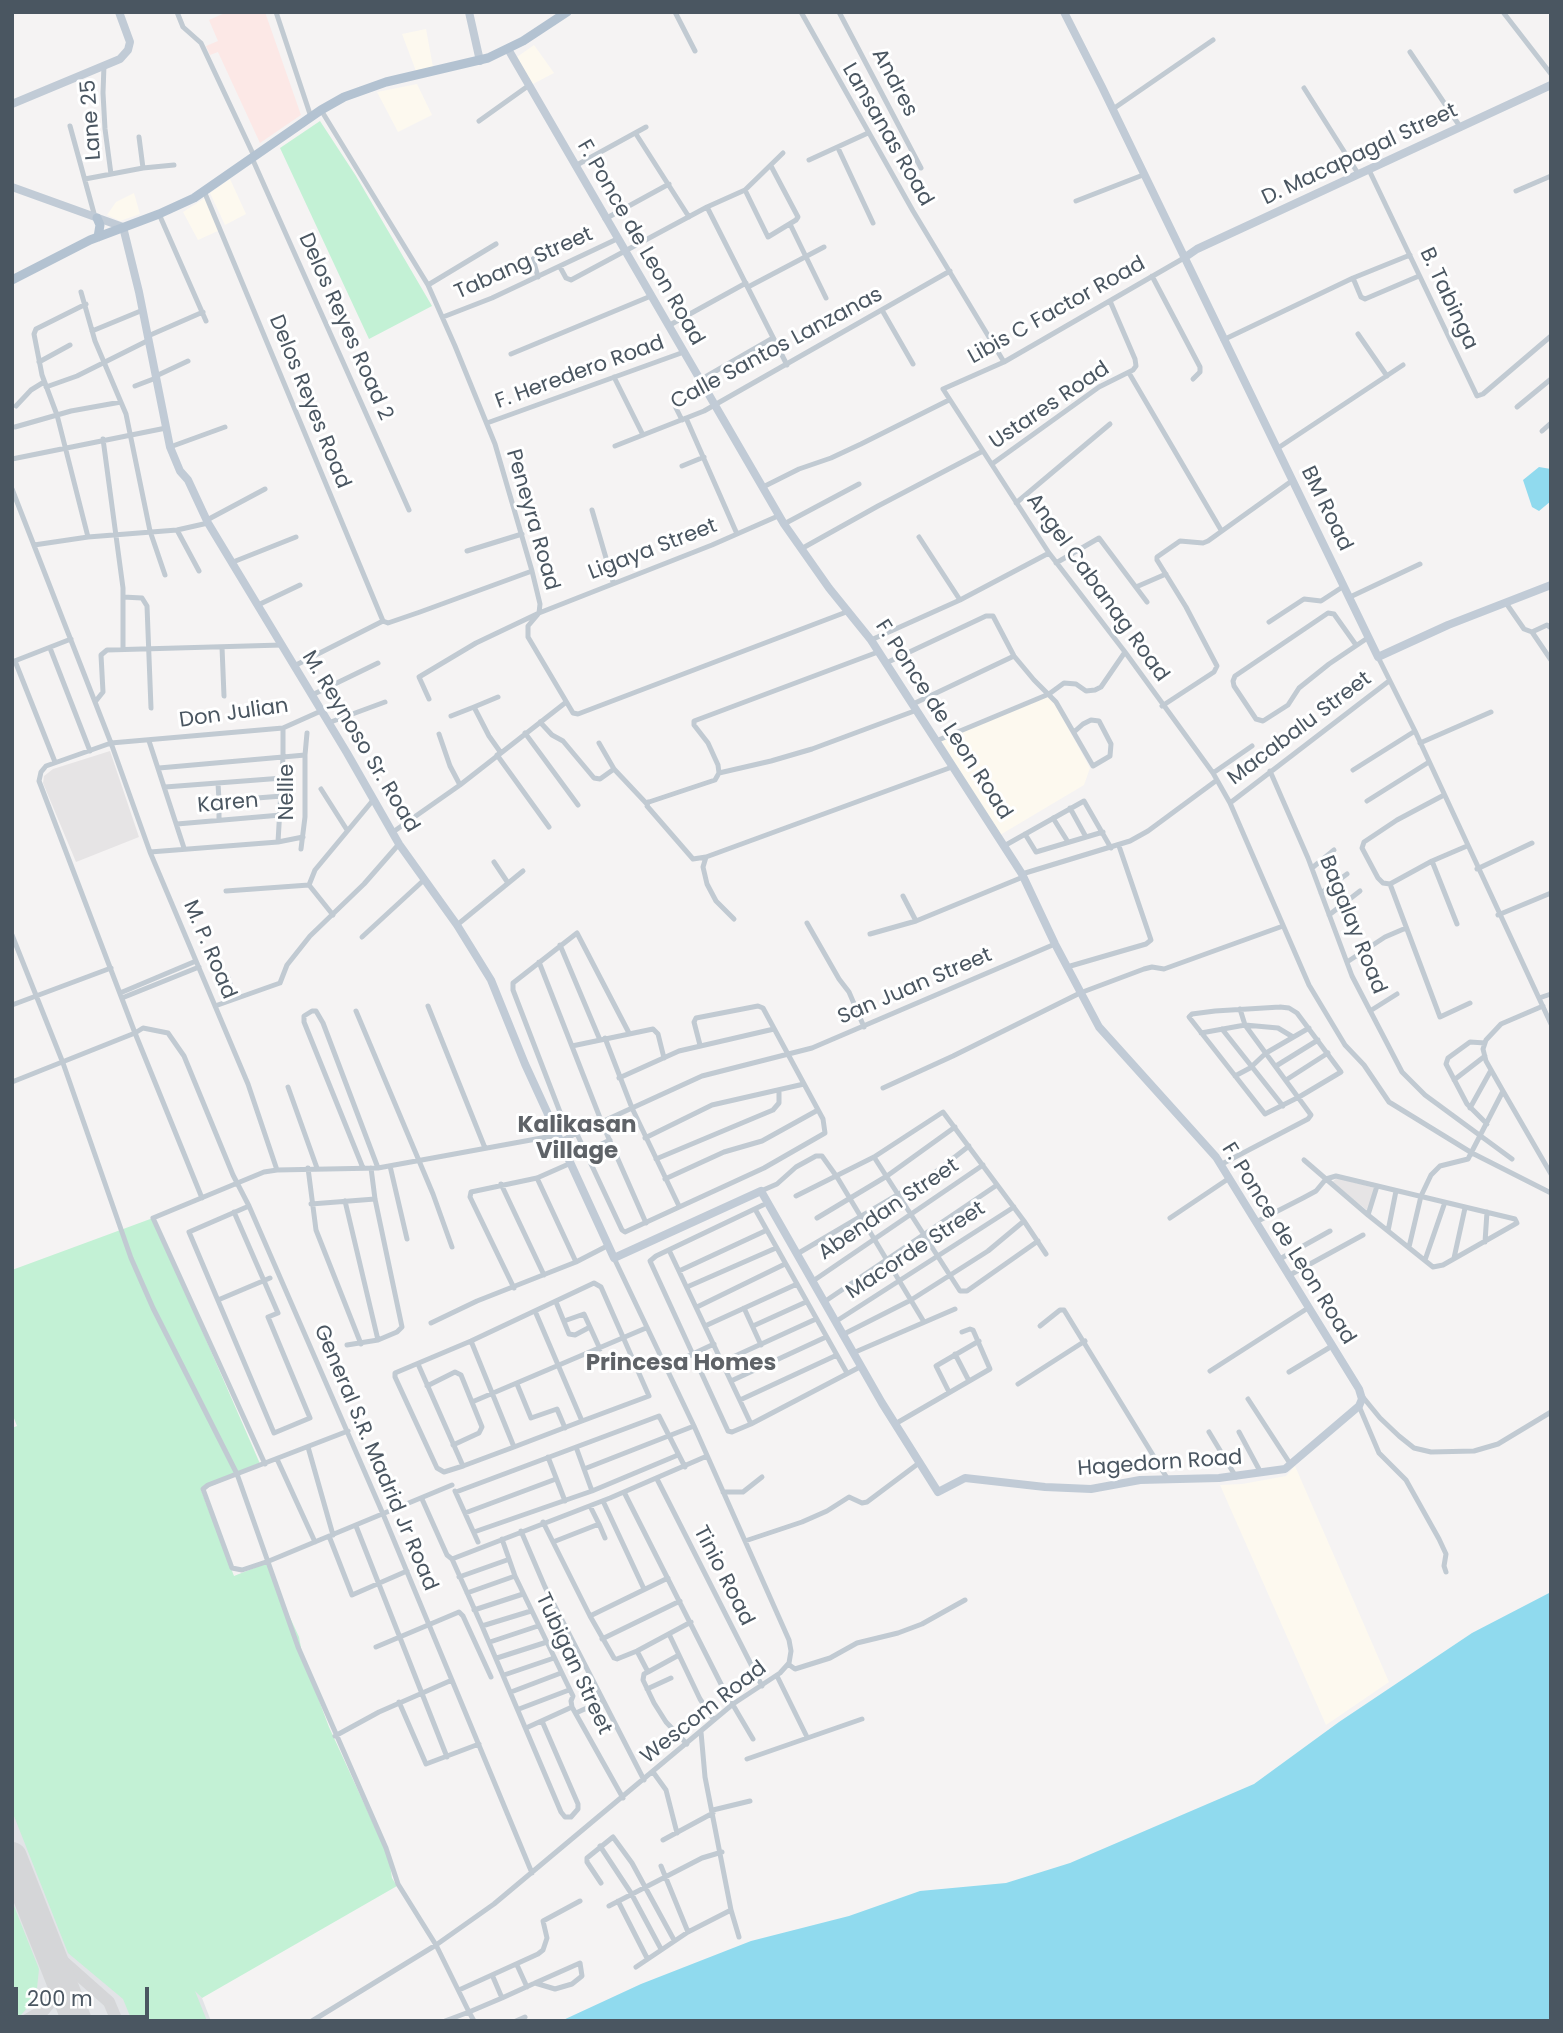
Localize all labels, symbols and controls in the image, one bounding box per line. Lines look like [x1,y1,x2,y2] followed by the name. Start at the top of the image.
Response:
[866,45,922,121] street label: Andres
[836,59,938,211] street label: Lansanas Road
[77,79,107,161] street label: Lane 25
[1258,99,1462,211] street label: D. Macapagal Street
[571,136,709,350] street label: F. Ponce de Leon Road
[451,222,597,306] street label: Tabang Street
[292,229,398,425] street label: Delos Reyes Road 2
[1413,244,1483,354] street label: B. Tabinga
[964,252,1150,370] street label: Libis C Factor Road
[667,282,887,416] street label: Calle Santos Lanzanas
[263,312,355,492] street label: Delos Reyes Road
[492,331,668,415] street label: F. Heredero Road
[985,357,1115,455] street label: Ustares Road
[500,447,564,593] street label: Peneyra Road
[1295,463,1357,555] street label: BM Road
[1020,489,1174,687] street label: Angel Cabanag Road
[585,514,721,586] street label: Ligaya Street
[869,615,1017,825] street label: F. Ponce de Leon Road
[296,647,424,837] street label: M. Reynoso Sr. Road
[1223,667,1377,791] street label: Macabalu Street
[178,694,290,734] street label: Don Julian
[275,764,301,820] street label: Nellie
[196,789,260,819] street label: Karen
[1313,852,1391,998] street label: Bagalay Road
[177,897,241,1003] street label: M. P. Road
[834,943,996,1031] street label: San Juan Street
[517,1112,637,1166] district label: Kalikasan Village
[1216,1139,1360,1349] street label: F. Ponce de Leon Road
[814,1154,964,1266] street label: Abendan Street
[842,1197,990,1305] street label: Macorde Street
[307,1321,443,1595] street label: General S.R. Madrid Jr Road
[586,1350,776,1378] district label: Princesa Homes
[1077,1446,1243,1482] street label: Hagedorn Road
[687,1522,759,1630] street label: Tinio Road
[529,1589,617,1739] street label: Tubigan Street
[636,1656,772,1770] street label: Wescom Road
[18,1974,152,2018] scale bar
[27,1984,93,2013] text: 200 m

